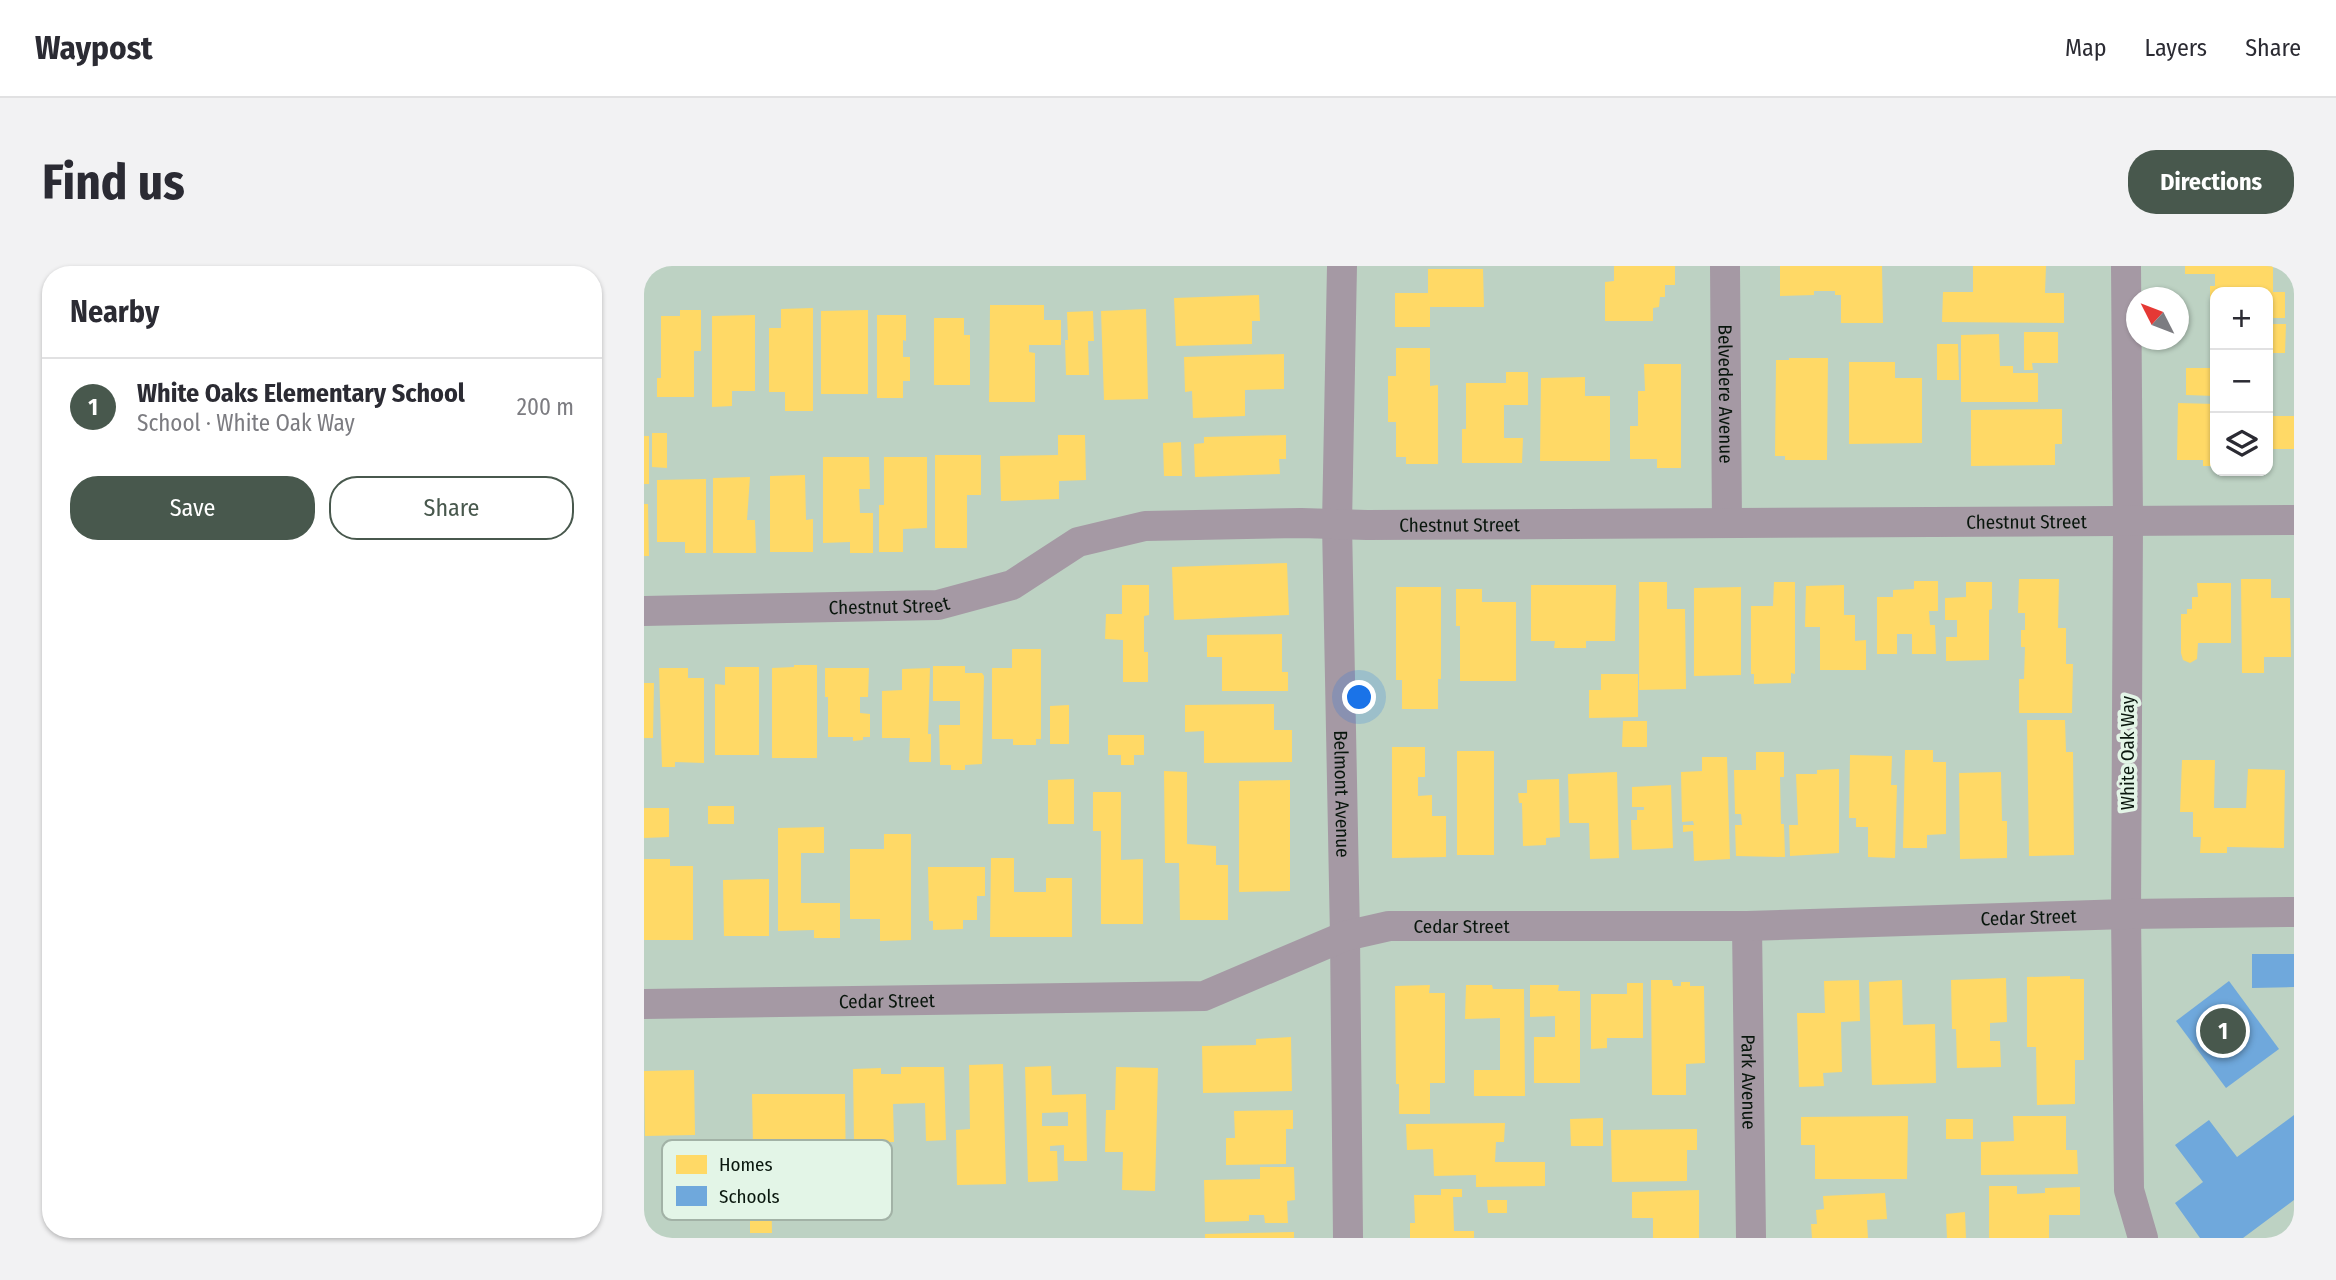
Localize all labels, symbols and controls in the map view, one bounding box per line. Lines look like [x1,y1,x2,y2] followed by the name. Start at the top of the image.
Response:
[35,28,153,68] text: Waypost
[2065,34,2107,62] text: Map
[2145,34,2207,62] text: Layers
[2245,34,2301,62] text: Share
[2128,150,2294,214] button: Directions
[42,153,185,212] text: Find us
[2126,287,2189,350] north arrow
[2210,287,2273,476] map controls
[2210,287,2273,350] button: +
[70,294,159,330] text: Nearby
[1713,324,1738,464] street label: Belvedere Avenue
[2210,350,2273,413] button: −
[137,378,465,409] text: White Oaks Elementary School
[88,393,98,421] text: 1
[517,393,574,421] text: 200 m
[137,409,355,437] text: School · White Oak Way
[2210,413,2273,476] button: layers
[70,476,315,540] button: Save
[329,476,574,540] button: Share
[1966,510,2088,534] street label: Chestnut Street
[1399,513,1521,537] street label: Chestnut Street
[828,591,953,619] street label: Chestnut Street
[1342,680,1376,714] your location
[2116,695,2139,810] street label: White Oak Way
[1329,730,1354,858] street label: Belmont Avenue
[1980,905,2078,931] street label: Cedar Street
[1414,915,1510,938] street label: Cedar Street
[839,989,936,1013] street label: Cedar Street
[2200,1005,2246,1057] pin: 1
[1736,1034,1761,1130] street label: Park Avenue
[662,1140,892,1220] legend
[719,1153,773,1176] text: Homes
[719,1185,780,1208] text: Schools

